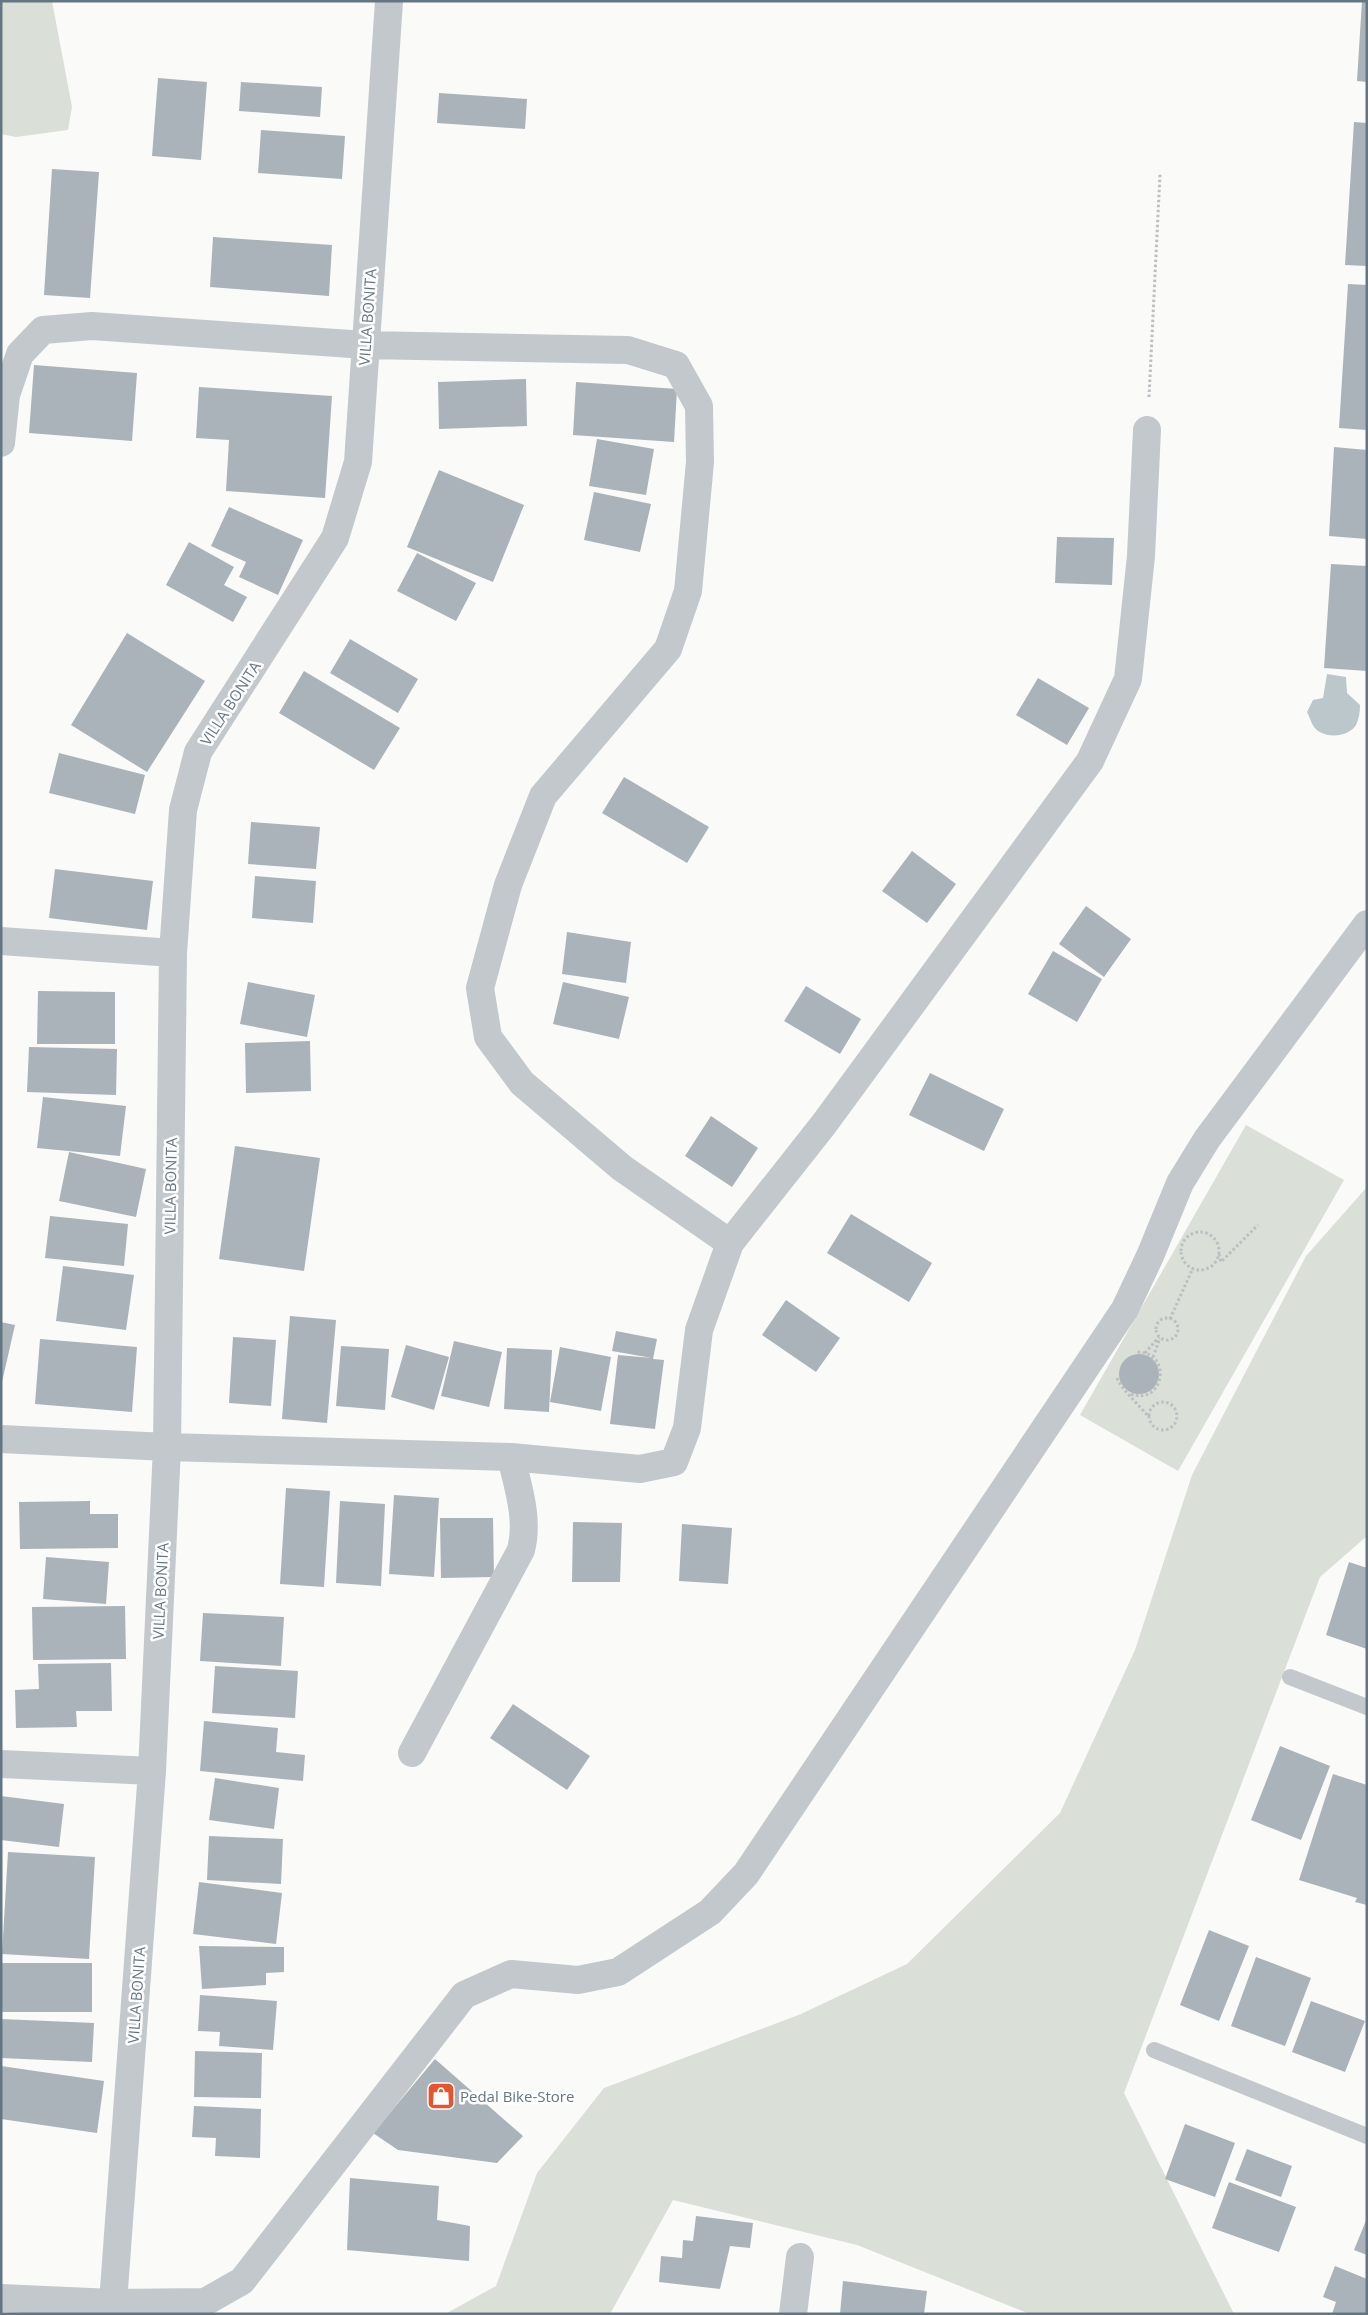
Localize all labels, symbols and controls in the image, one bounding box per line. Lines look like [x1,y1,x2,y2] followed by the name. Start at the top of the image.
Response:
[354,268,380,366] street label: VILLA BONITA
[195,657,265,749] street label: VILLA BONITA
[159,1137,181,1235] street label: VILLA BONITA
[147,1542,173,1640] street label: VILLA BONITA
[123,1946,149,2044] street label: VILLA BONITA
[426,2081,456,2111] shop icon: Pedal Bike-Store
[460,2086,574,2106] place label: Pedal Bike-Store

